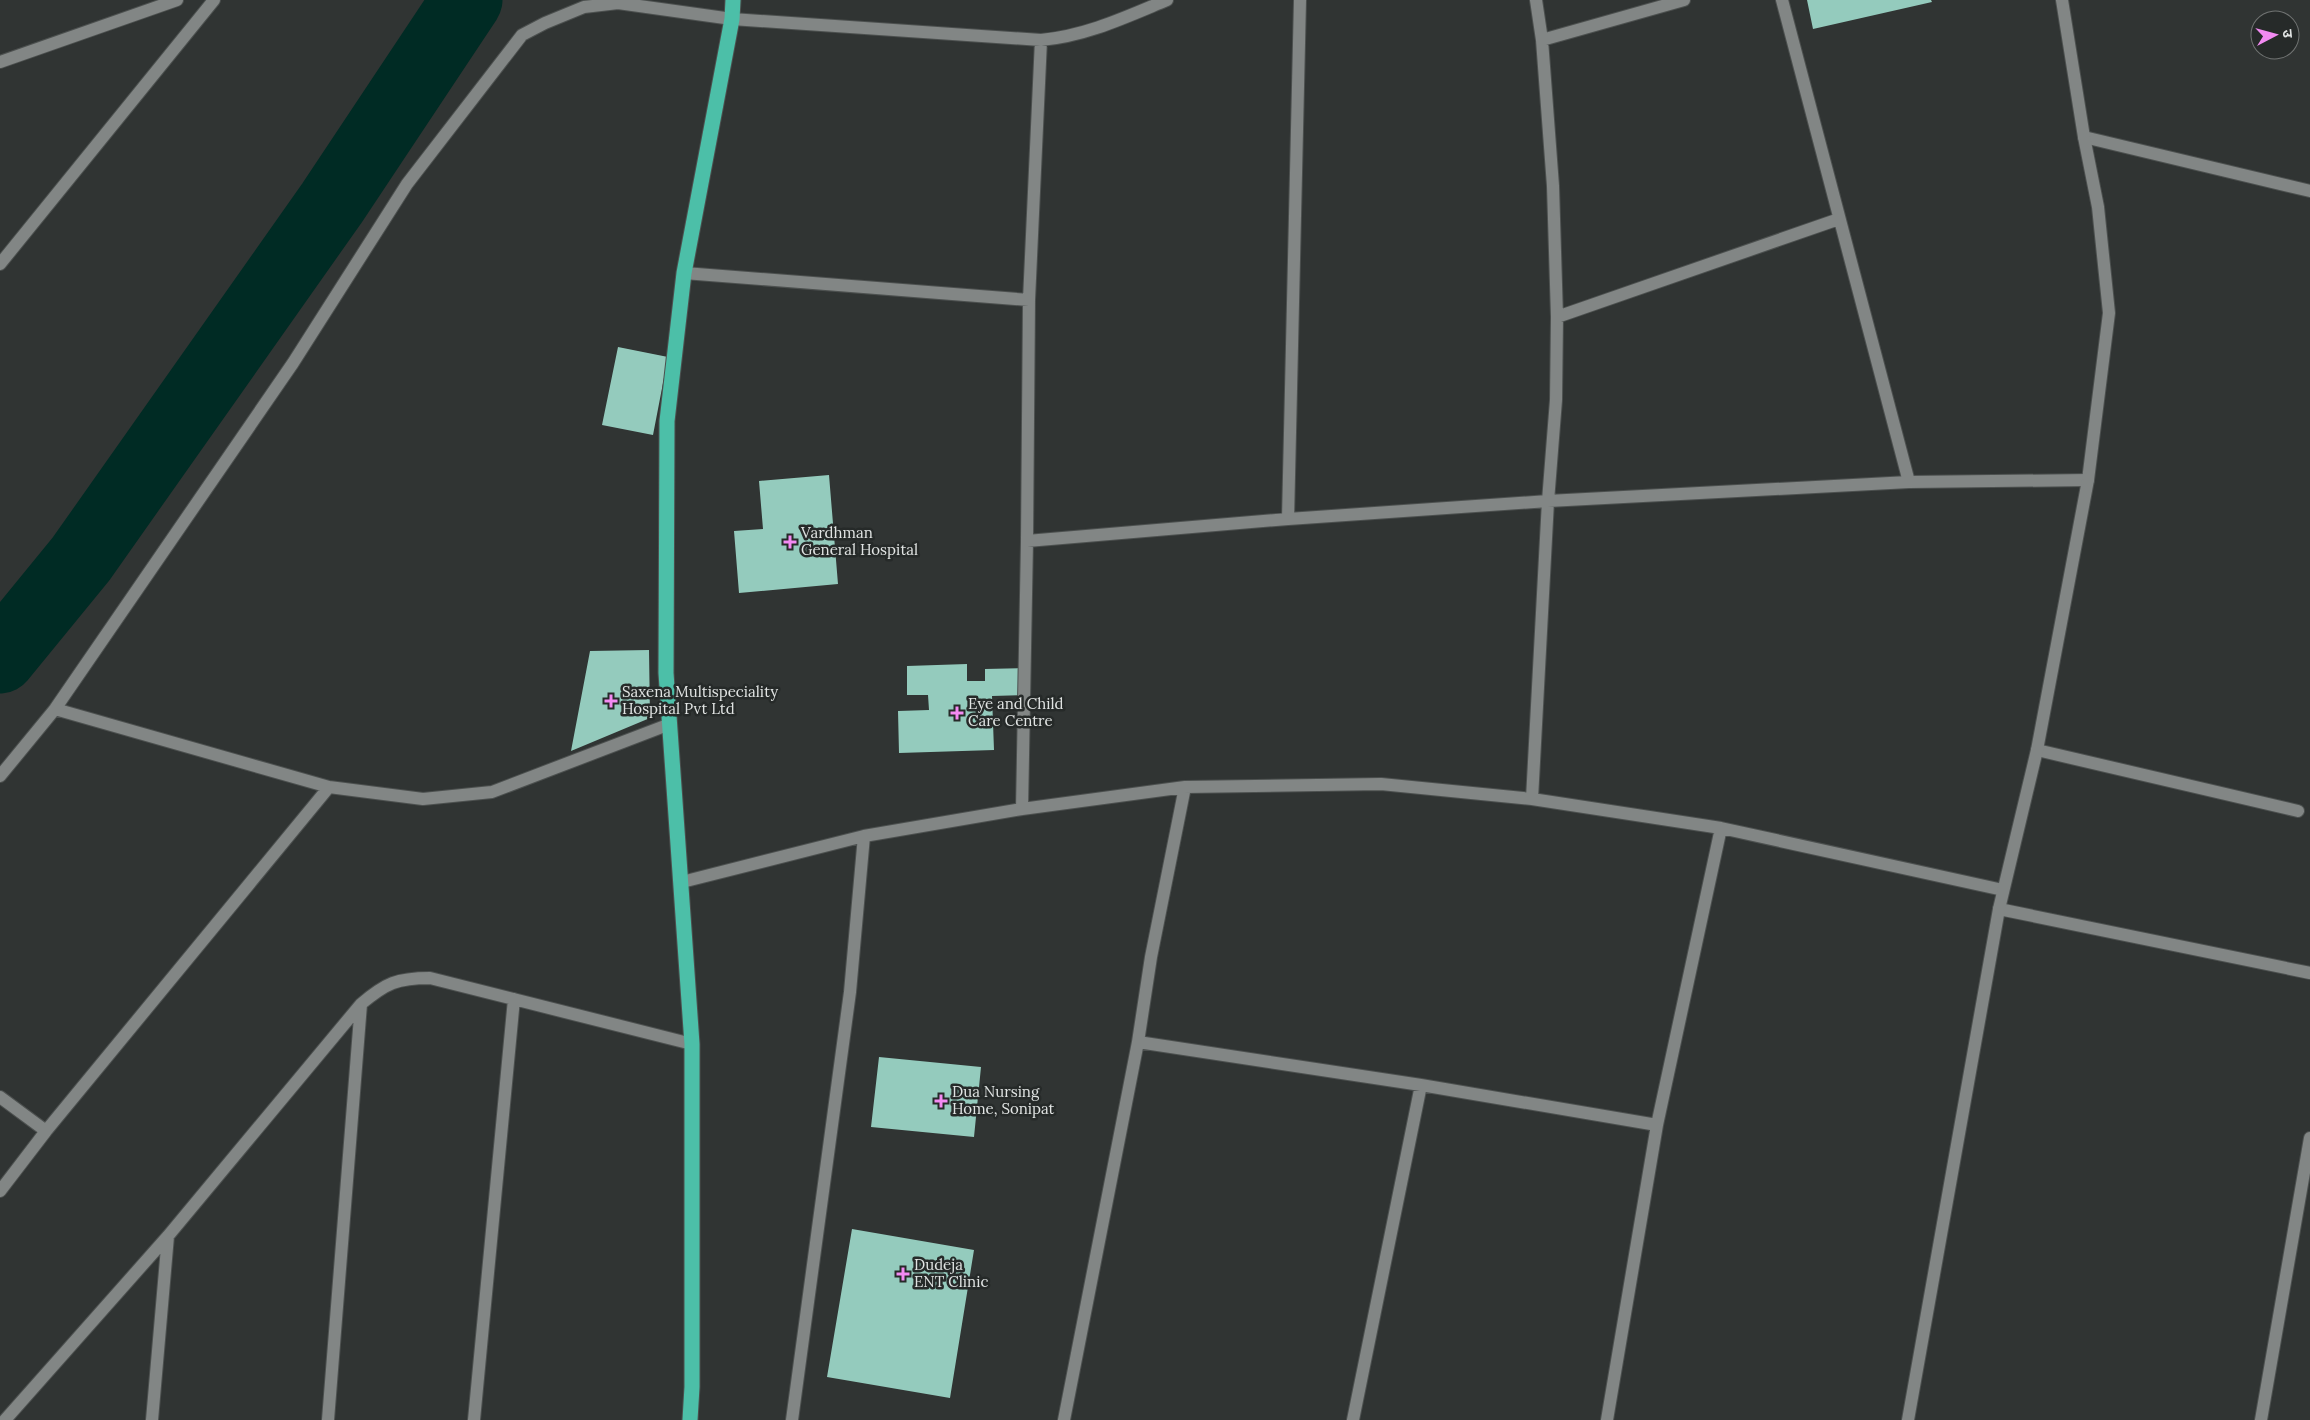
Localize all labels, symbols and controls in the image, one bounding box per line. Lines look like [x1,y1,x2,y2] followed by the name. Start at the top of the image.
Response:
[2250,10,2300,60] north arrow
[2279,29,2297,39] text: उ
[800,523,918,559] place label: Vardhman General Hospital
[783,535,797,549] marker: Vardhman General Hospital
[622,682,778,718] place label: Saxena Multispeciality Hospital Pvt Ltd
[604,694,618,708] marker: Saxena Multispeciality Hospital Pvt Ltd
[968,694,1064,730] place label: Eye and Child Care Centre
[950,706,964,720] marker: Eye and Child Care Centre
[952,1082,1055,1118] place label: Dua Nursing Home, Sonipat
[934,1094,948,1108] marker: Dua Nursing Home, Sonipat
[914,1255,988,1291] place label: Dudeja ENT Clinic
[896,1267,910,1281] marker: Dudeja ENT Clinic

